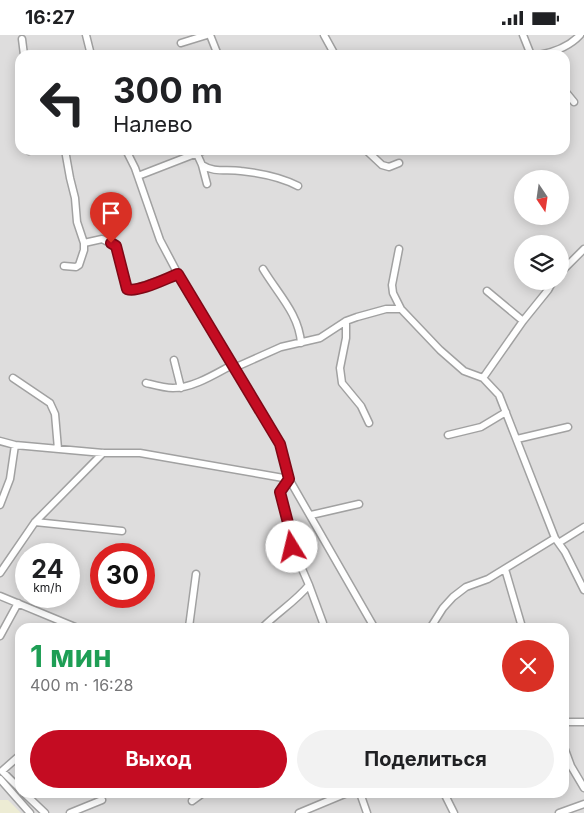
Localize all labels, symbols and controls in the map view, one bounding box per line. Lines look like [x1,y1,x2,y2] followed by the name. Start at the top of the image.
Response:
[25,6,75,29] text: 16:27
[113,69,223,111] text: 300 m
[30,70,95,135] icon: left
[113,111,193,137] text: Налево
[514,170,569,225] north arrow
[514,170,569,290] map controls
[90,192,132,243] pin
[97,199,125,227] icon: arrive
[514,235,569,290] button: layers
[265,520,317,572] position arrow
[90,543,155,608] speed limit sign: 30
[31,554,64,584] text: 24
[33,580,62,595] text: km/h
[30,638,112,674] text: 1 мин
[502,640,554,692] button: close
[30,675,133,695] text: 400 m · 16:28
[30,730,287,788] button: Выход
[297,730,554,788] button: Поделиться

